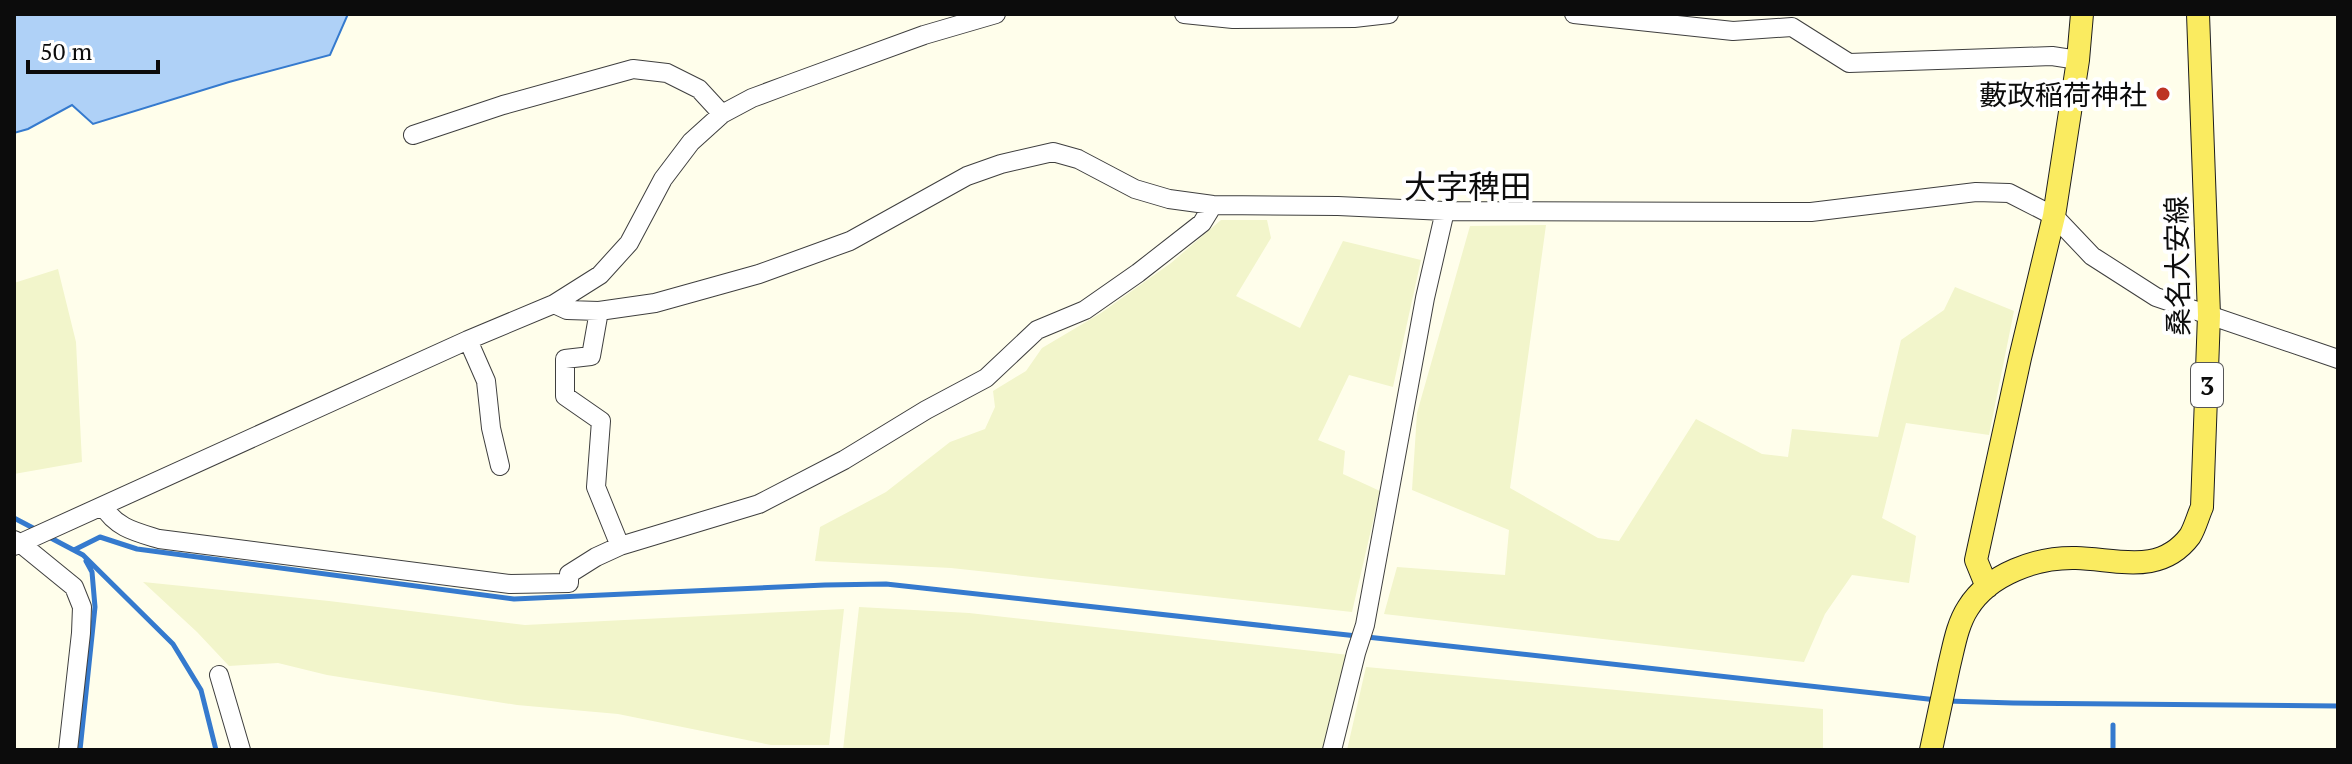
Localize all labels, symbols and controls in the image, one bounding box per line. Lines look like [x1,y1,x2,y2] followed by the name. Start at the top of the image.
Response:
[28,24,158,74] scale bar
[40,35,92,67] text: 50 m
[1979,76,2147,113] place label: 藪政稲荷神社
[2154,85,2172,103] marker: 藪政稲荷神社
[1404,165,1532,207] district label: 大字稗田
[2157,196,2197,336] street label: 桑名大安線
[2191,363,2223,407] road number: 3

